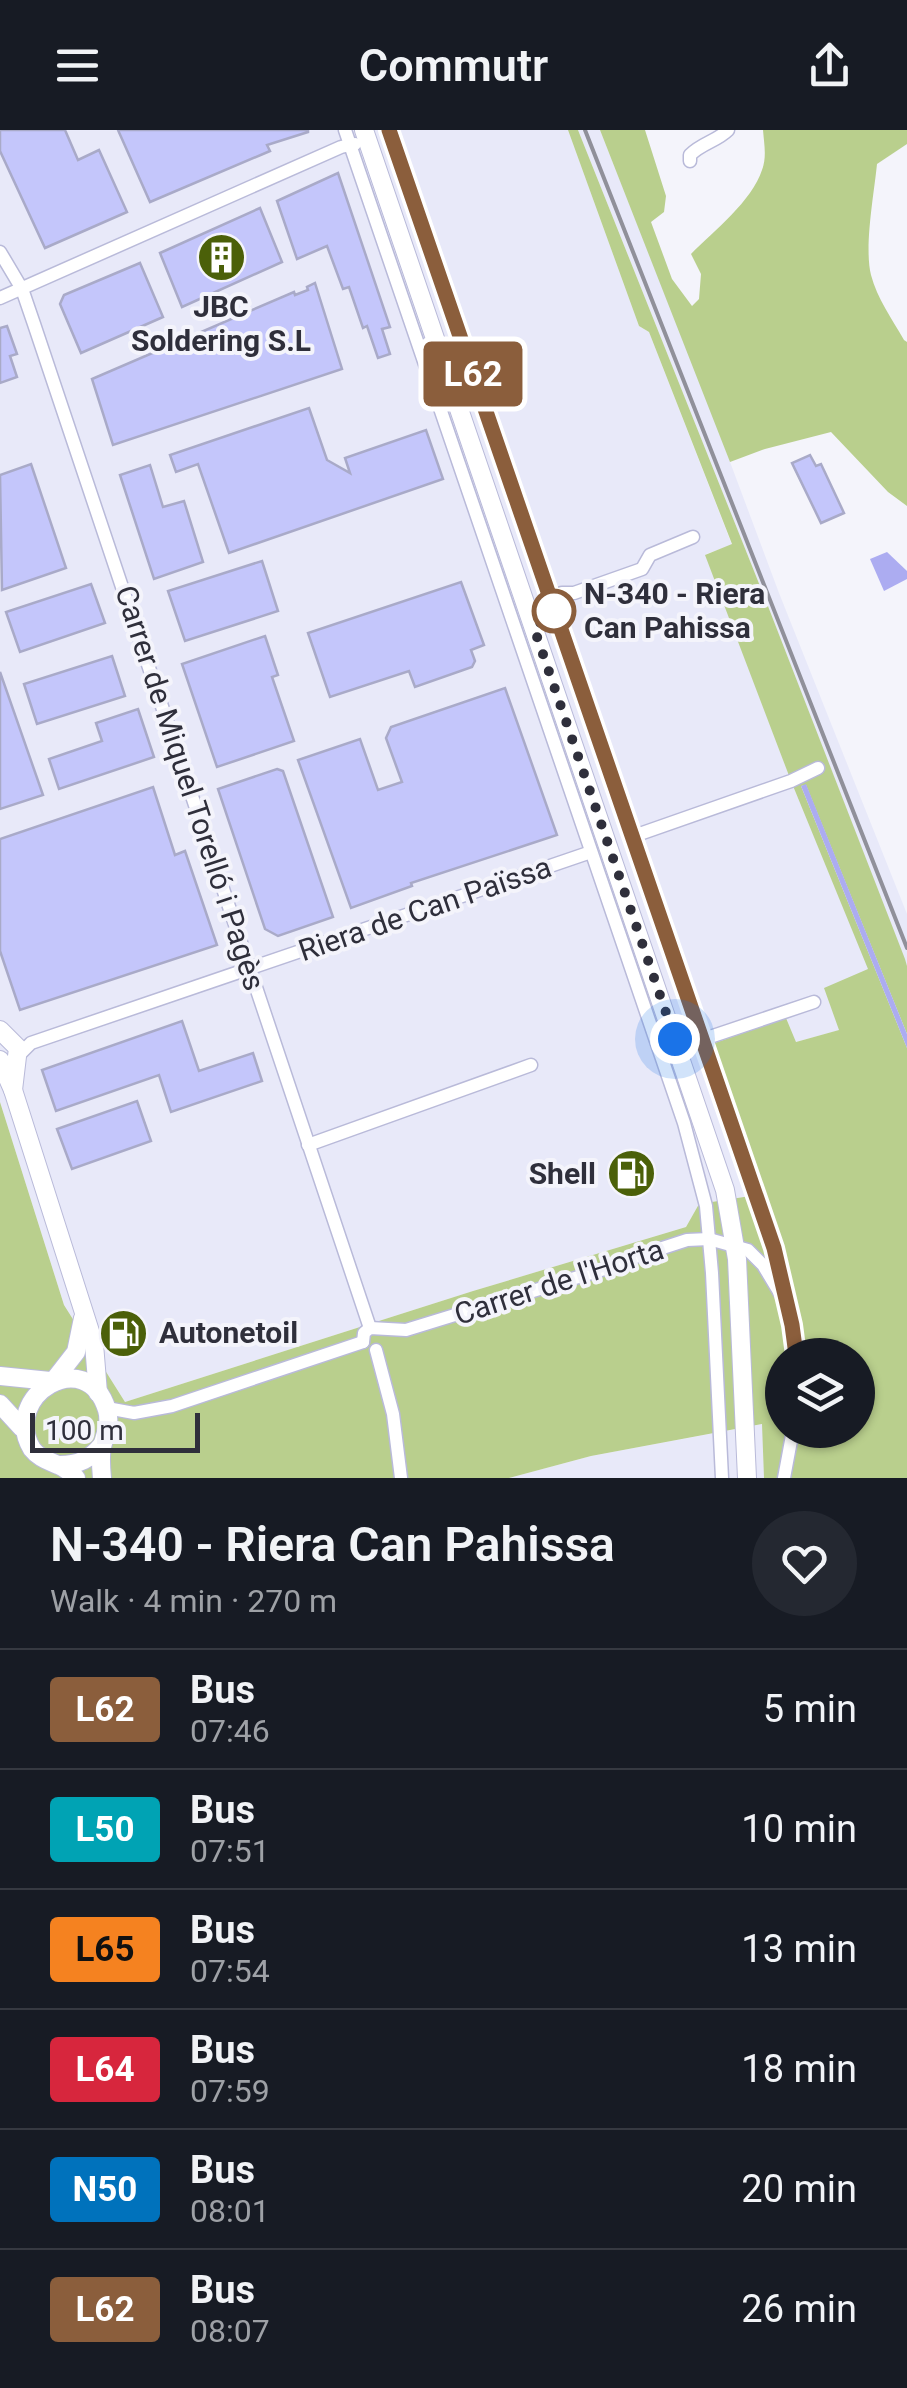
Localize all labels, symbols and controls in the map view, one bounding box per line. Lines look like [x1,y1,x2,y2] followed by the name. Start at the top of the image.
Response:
[50,38,105,93] icon: menu
[802,38,857,93] icon: share
[359,39,548,92] text: Commutr
[195,232,247,284] building icon: JBC Soldering S.L
[131,289,311,358] place label: JBC Soldering S.L
[416,342,530,406] line badge: L62
[443,354,503,395] text: L62
[584,576,765,645] place label: N-340 - Riera Can Pahissa
[108,581,273,995] street label: Carrer de Miquel Torelló i Pagès
[533,590,575,632] marker: N-340 - Riera Can Pahissa
[294,849,556,968] street label: Riera de Can Païssa
[650,1014,700,1064] your location
[605,1148,657,1200] fuel station icon: Shell
[529,1156,596,1191] place label: Shell
[450,1231,668,1332] street label: Carrer de l'Horta
[98,1307,150,1359] fuel station icon: Autonetoil
[159,1315,298,1350] place label: Autonetoil
[765,1338,875,1448] map controls
[765,1338,875,1448] button: layers
[30,1408,200,1452] scale bar
[45,1414,124,1447] text: 100 m
[752,1511,857,1616] button: heart
[50,1516,615,1573] text: N-340 - Riera Can Pahissa
[50,1582,337,1620] text: Walk · 4 min · 270 m
[190,1668,255,1712] text: Bus
[763,1687,857,1731] text: 5 min
[75,1689,135,1730] text: L62
[190,1712,270,1750] text: 07:46
[190,1788,255,1832] text: Bus
[741,1807,857,1851] text: 10 min
[75,1809,135,1850] text: L50
[190,1832,270,1870] text: 07:51
[190,1908,255,1952] text: Bus
[741,1927,857,1971] text: 13 min
[75,1929,135,1970] text: L65
[190,1952,270,1990] text: 07:54
[190,2028,255,2072] text: Bus
[741,2047,857,2091] text: 18 min
[75,2049,135,2090] text: L64
[190,2072,270,2110] text: 07:59
[190,2148,255,2192] text: Bus
[741,2167,857,2211] text: 20 min
[73,2169,137,2210] text: N50
[190,2192,270,2230] text: 08:01
[190,2268,255,2312] text: Bus
[741,2287,857,2331] text: 26 min
[75,2289,135,2330] text: L62
[190,2312,270,2350] text: 08:07

